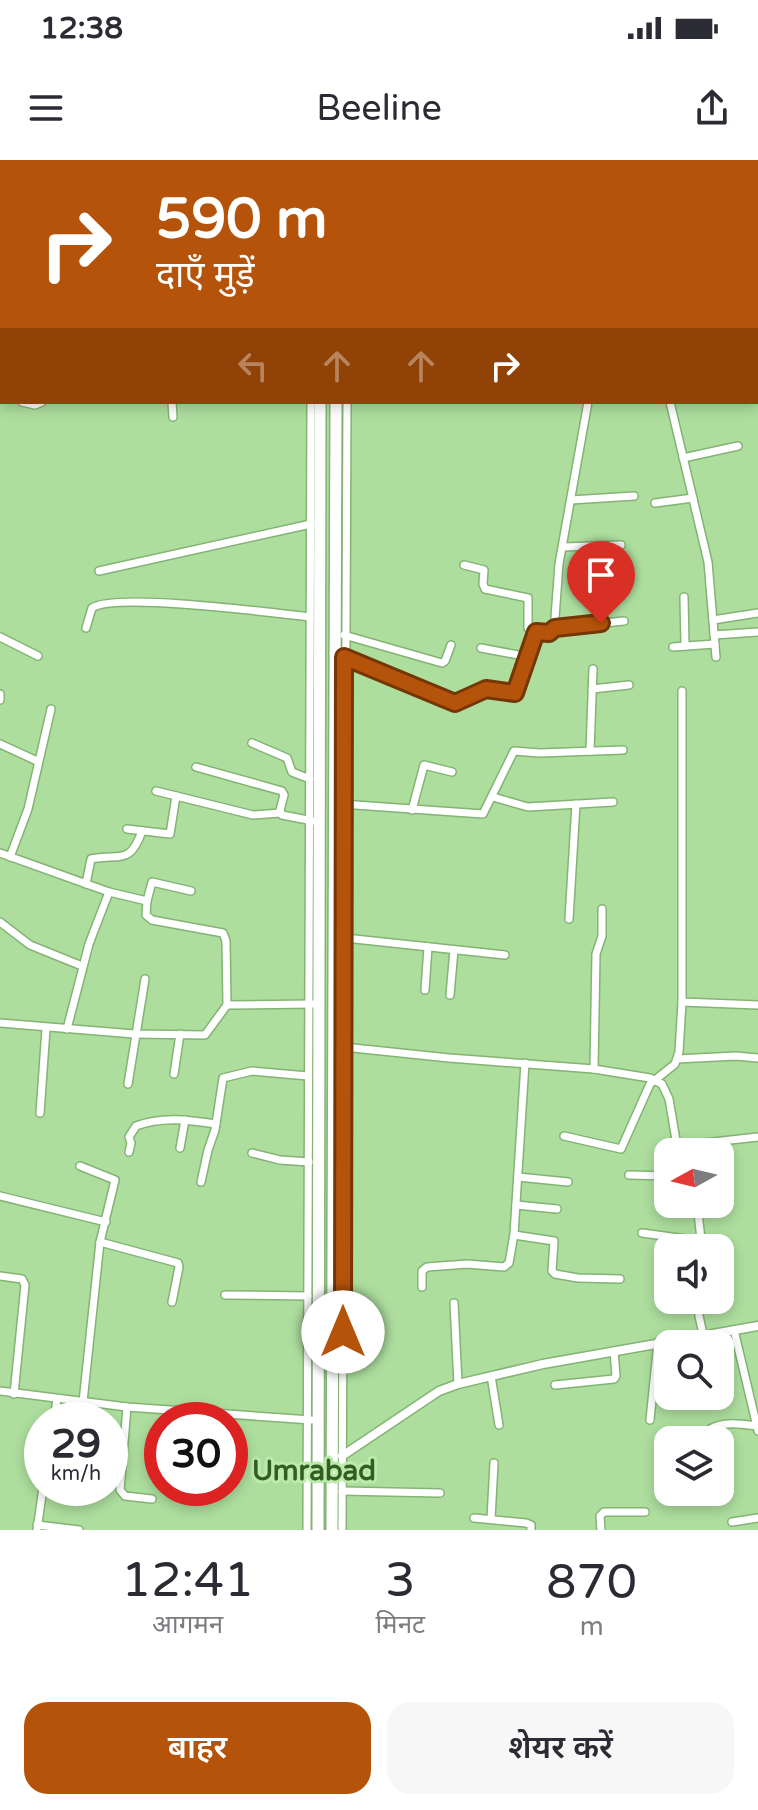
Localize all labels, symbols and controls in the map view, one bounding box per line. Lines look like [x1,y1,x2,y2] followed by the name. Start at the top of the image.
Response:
[40,10,123,47] text: 12:38
[24,86,68,130] icon: menu
[690,86,734,130] icon: share
[316,87,442,130] text: Beeline
[156,186,327,253] text: 590 m
[24,192,128,296] icon: right
[156,254,255,297] text: दाएँ मुड़ें
[231,344,275,388] icon: left
[315,344,359,388] icon: ahead
[399,344,443,388] icon: ahead
[483,344,527,388] icon: right
[567,541,635,623] pin
[579,553,623,597] icon: arrive
[654,1138,734,1218] north arrow
[654,1138,734,1506] map controls
[654,1234,734,1314] button: sound
[301,1290,385,1374] position arrow
[654,1330,734,1410] button: search
[144,1402,248,1506] speed limit sign: 30
[51,1420,101,1468] text: 29
[654,1426,734,1506] button: layers
[252,1454,376,1488] district label: Umrabad
[51,1462,101,1486] text: km/h
[121,1552,254,1610] text: 12:41
[385,1552,415,1610] text: 3
[546,1554,637,1612] text: 870
[152,1609,223,1640] text: आगमन
[375,1609,425,1640] text: मिनट
[580,1611,604,1642] text: m
[24,1702,371,1794] button: बाहर
[387,1702,734,1794] button: शेयर करें

